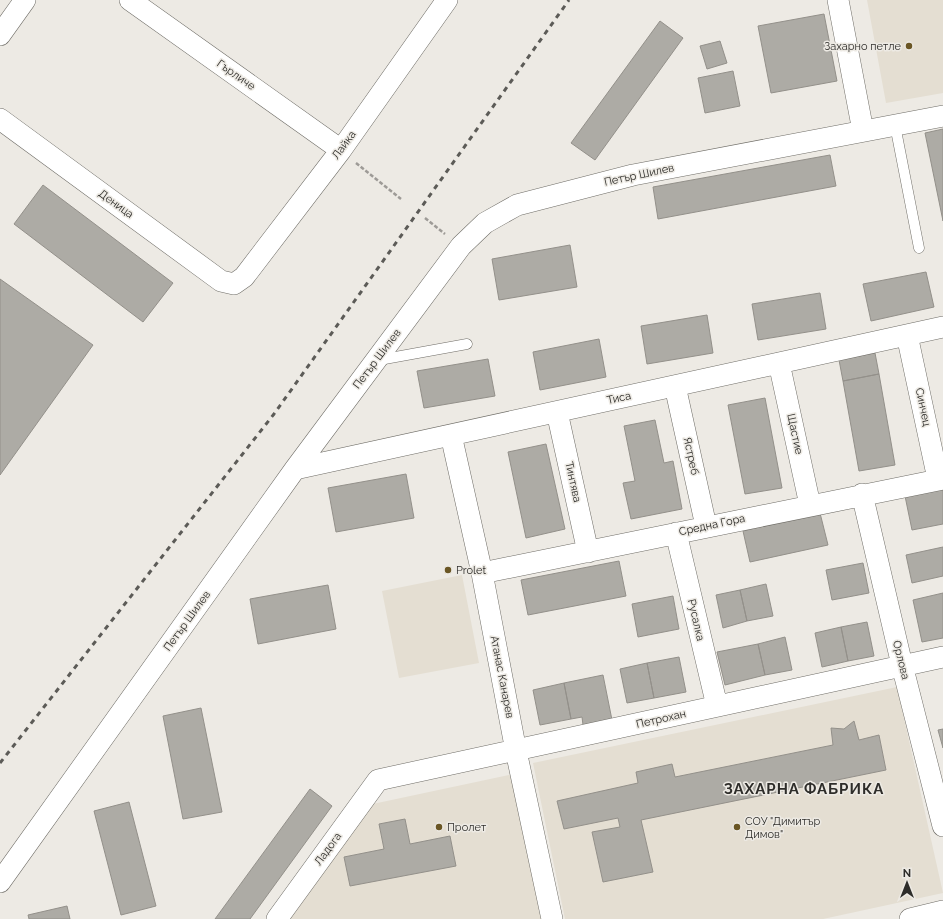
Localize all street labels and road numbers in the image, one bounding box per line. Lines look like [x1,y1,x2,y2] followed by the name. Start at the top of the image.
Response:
[214,57,258,93] street label: Гърличе
[329,128,359,162] street label: Лайка
[603,161,675,189] street label: Петър Шилев
[96,187,136,221] street label: Деница
[350,327,404,391] street label: Петър Шилев
[913,387,934,428] street label: Синчец
[606,389,632,407] street label: Тиса
[784,413,806,456] street label: Щастие
[681,436,701,476] street label: Ястреб
[562,460,584,504] street label: Тинтява
[678,512,746,538] street label: Средна Гора
[161,588,213,654] street label: Петър Шилев
[685,598,707,642] street label: Русалка
[488,635,516,720] street label: Атанас Канарев
[890,639,912,681] street label: Орлова
[635,707,687,731] street label: Петрохан
[312,830,344,868] street label: Ладога

